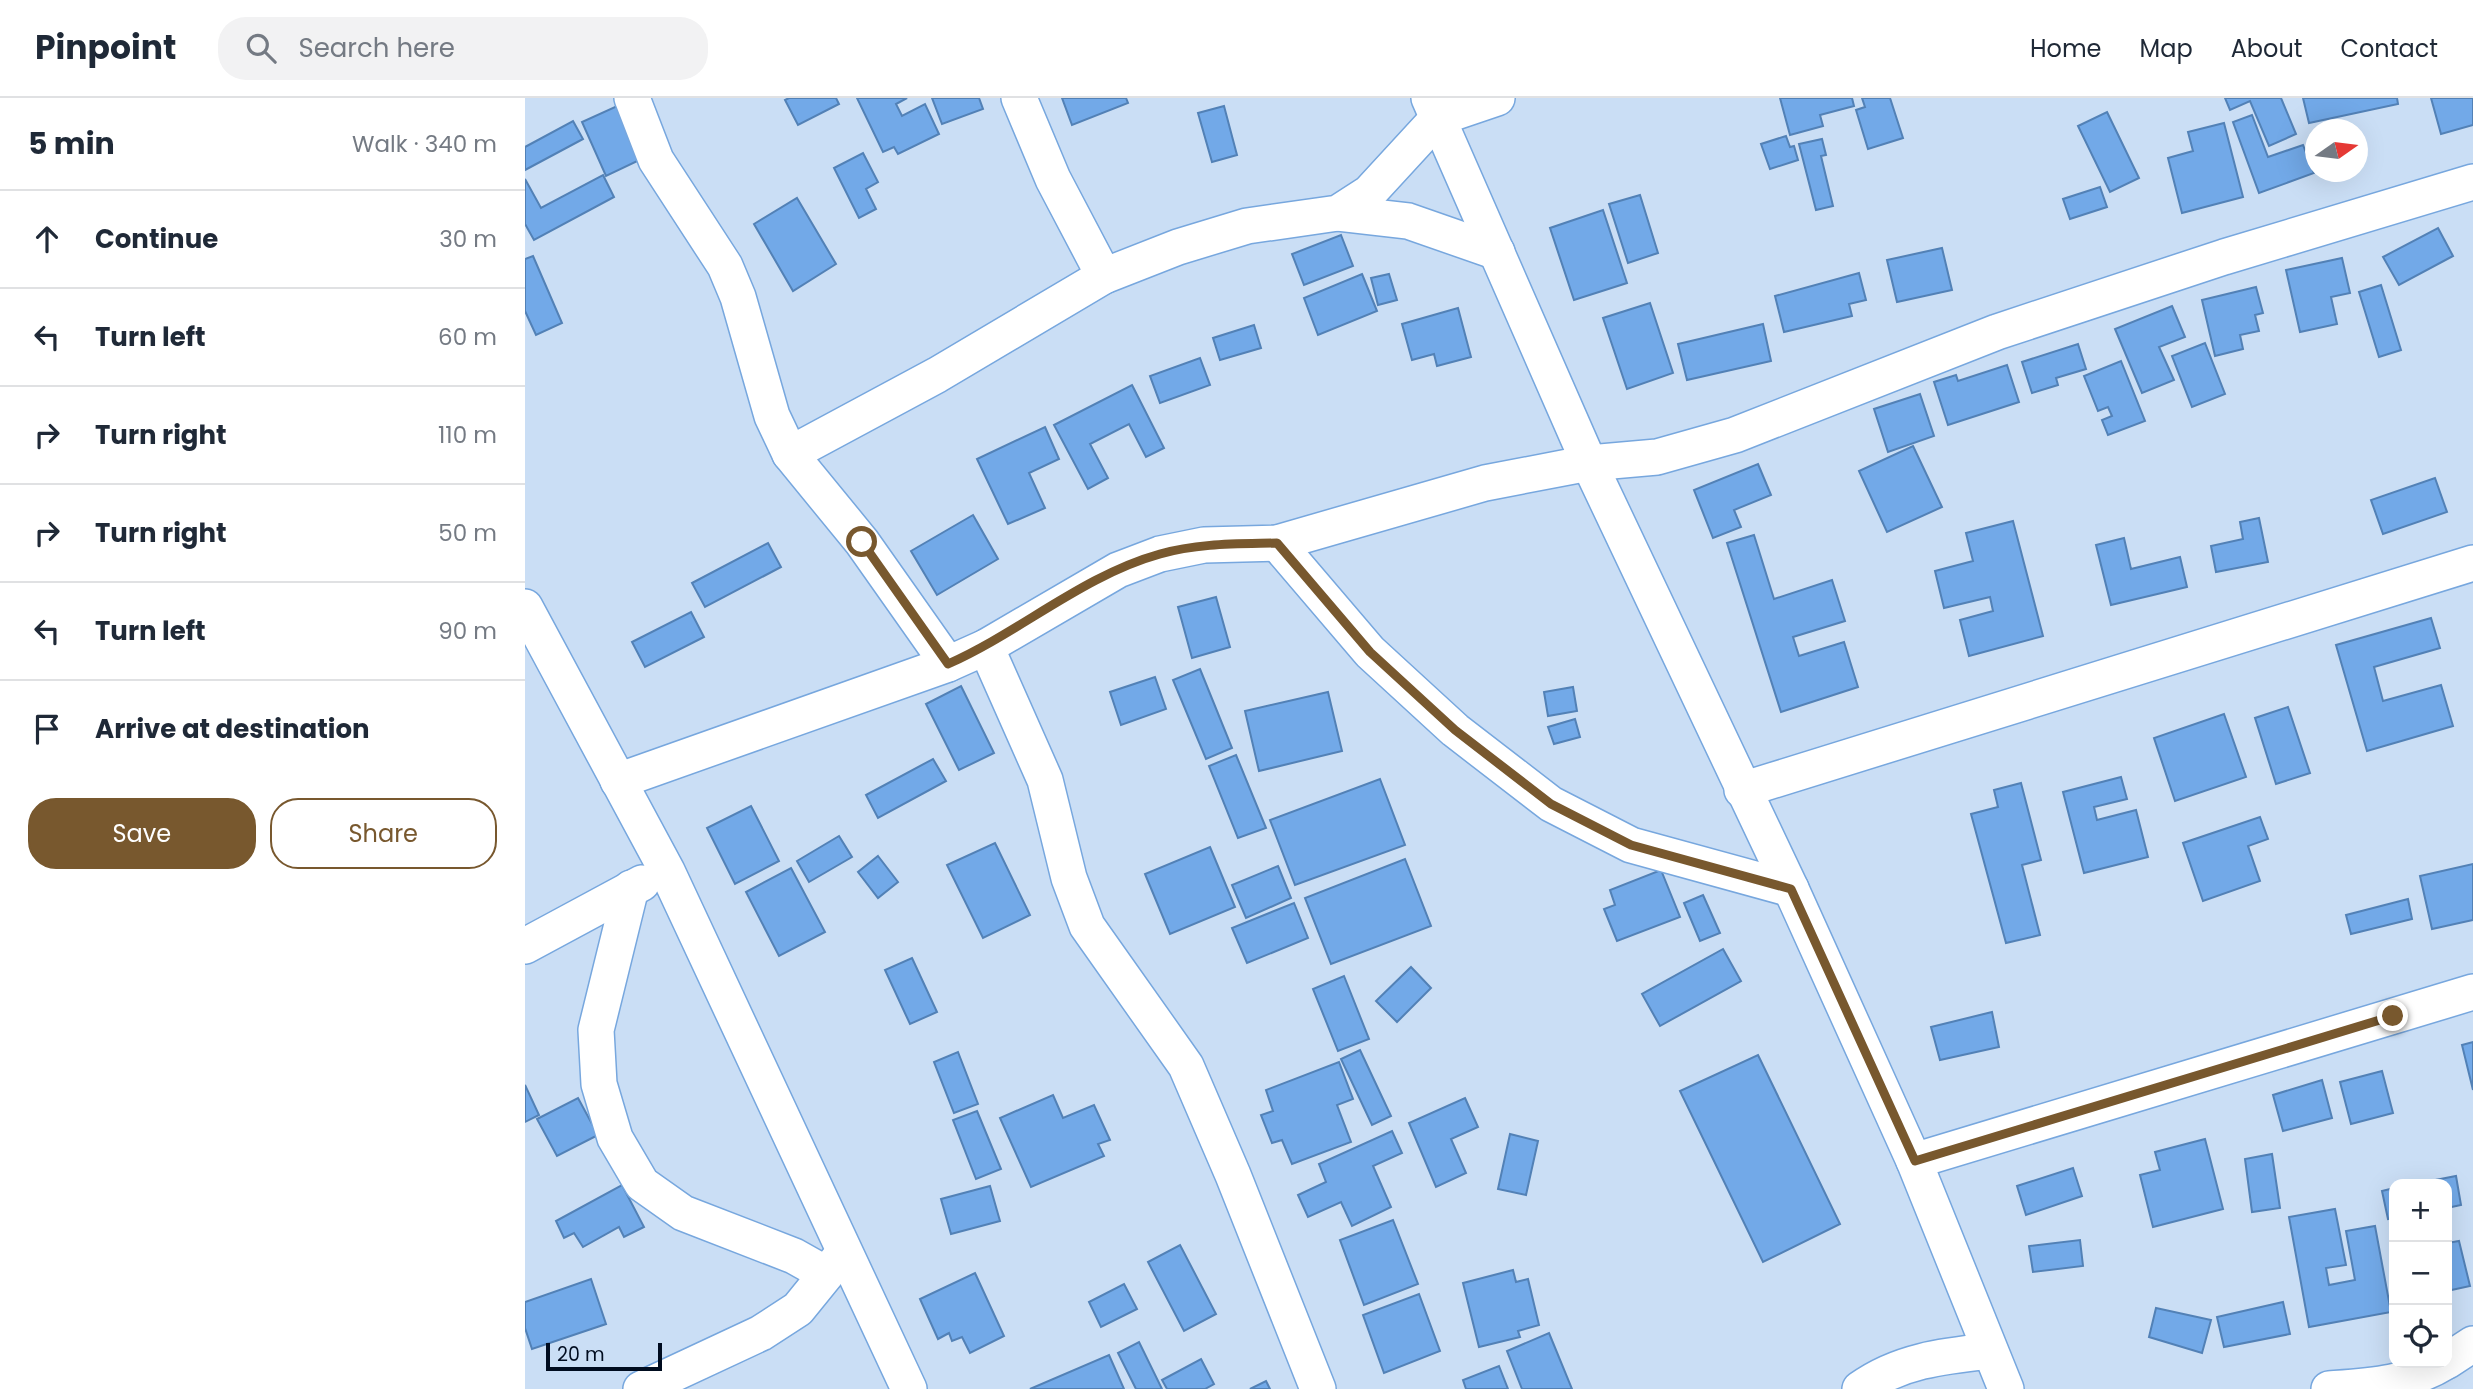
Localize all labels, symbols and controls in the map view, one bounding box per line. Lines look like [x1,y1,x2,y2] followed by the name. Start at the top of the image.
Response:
[218,17,708,80] search box
[35,24,176,71] text: Pinpoint
[242,29,280,67] icon: search
[298,30,455,66] text: Search here
[2030,32,2102,65] text: Home
[2140,32,2193,65] text: Map
[2231,32,2302,65] text: About
[2340,32,2438,65] text: Contact
[2305,119,2368,182] north arrow
[28,122,115,165] text: 5 min
[352,128,497,160] text: Walk · 340 m
[28,220,66,258] icon: ahead
[95,221,218,257] text: Continue
[439,223,497,255] text: 30 m
[28,318,66,356] icon: left
[95,319,206,355] text: Turn left
[438,321,497,353] text: 60 m
[28,416,66,454] icon: right
[95,417,227,453] text: Turn right
[438,419,497,451] text: 110 m
[28,514,66,552] icon: right
[95,515,227,551] text: Turn right
[438,517,497,549] text: 50 m
[846,526,877,557] route start
[28,612,66,650] icon: left
[95,613,206,649] text: Turn left
[438,615,497,647] text: 90 m
[28,710,66,748] icon: arrive
[95,711,370,747] text: Arrive at destination
[28,798,256,869] button: Save
[270,798,497,869] button: Share
[2377,1000,2408,1031] route end
[2389,1179,2452,1368] map controls
[2389,1179,2452,1242] button: +
[2389,1242,2452,1305] button: −
[2389,1305,2452,1368] button: locate
[546,1340,661,1372] scale bar
[557,1341,605,1368] text: 20 m

